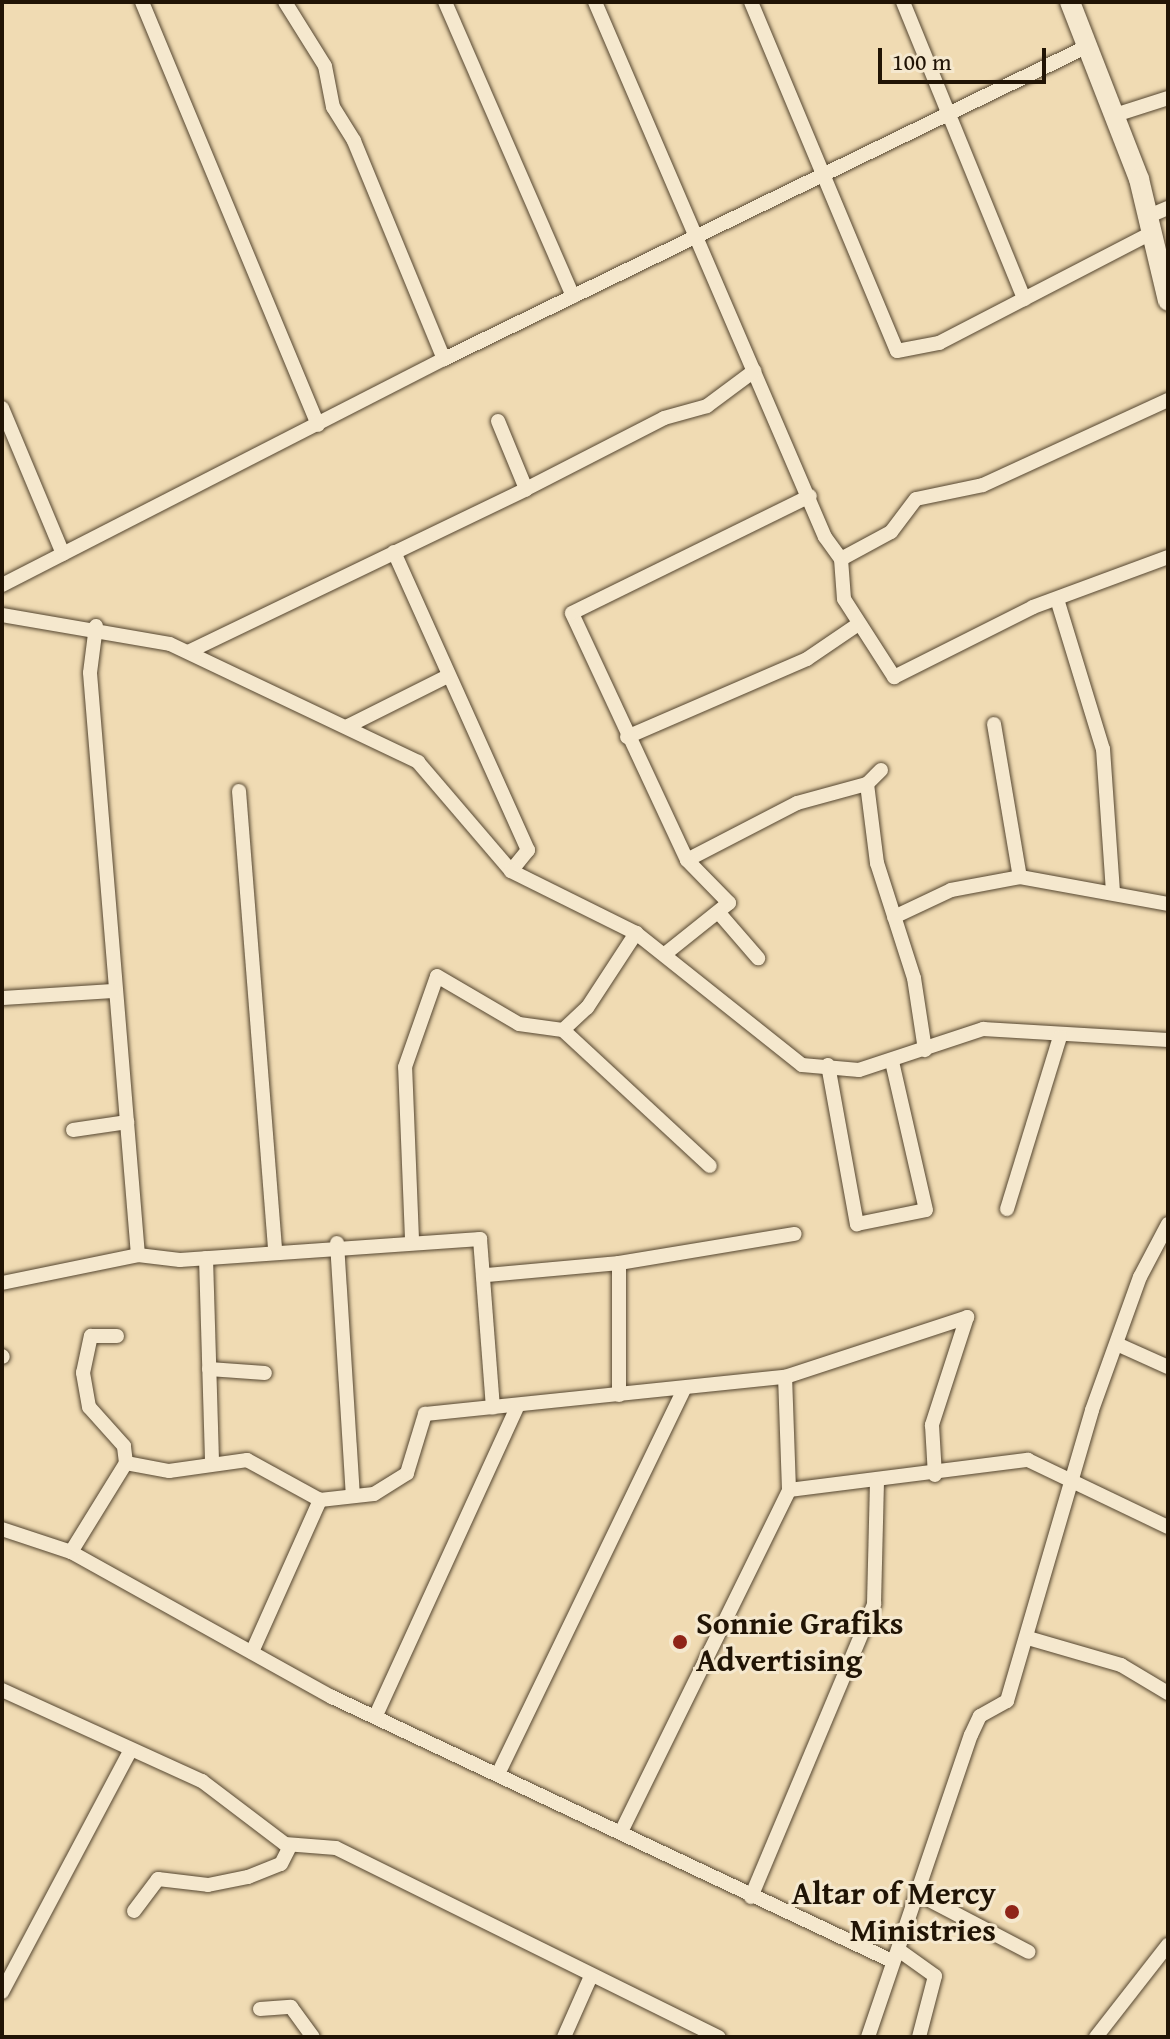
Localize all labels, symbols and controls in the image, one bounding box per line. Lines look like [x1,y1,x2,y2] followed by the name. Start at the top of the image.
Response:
[882,32,1050,82] scale bar
[892,44,952,79] text: 100 m
[696,1605,904,1680] place label: Sonnie Grafiks Advertising
[671,1633,689,1651] marker: Sonnie Grafiks Advertising
[791,1875,996,1950] place label: Altar of Mercy Ministries
[1003,1903,1021,1921] marker: Altar of Mercy Ministries

